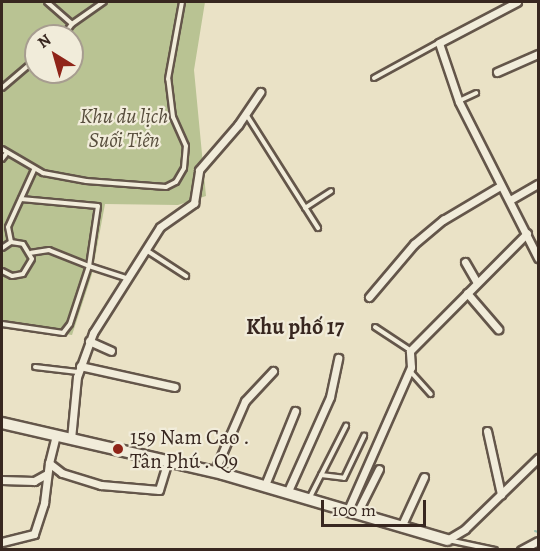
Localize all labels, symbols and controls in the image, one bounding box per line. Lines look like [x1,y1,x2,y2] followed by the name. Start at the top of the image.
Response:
[24,24,84,84] north arrow
[33,29,56,54] text: N
[80,103,168,153] park label: Khu du lịch Suối Tiên
[246,315,344,341] district label: Khu phố 17
[130,424,250,474] place label: 159 Nam Cao . Tân Phú . Q9
[111,442,125,456] marker: 159 Nam Cao . Tân Phú . Q9
[324,488,429,526] scale bar
[332,498,376,522] text: 100 m

